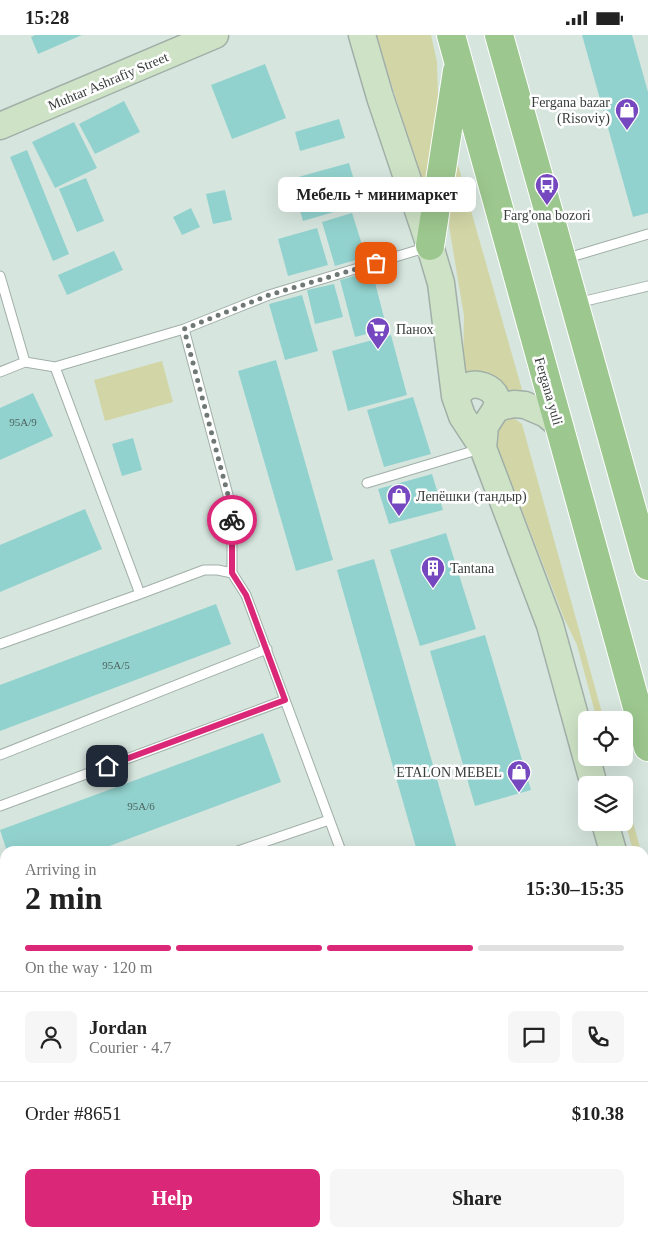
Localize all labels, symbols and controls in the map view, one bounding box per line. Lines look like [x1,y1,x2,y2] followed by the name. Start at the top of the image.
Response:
[25,7,69,28] text: 15:28
[46,49,171,114] street label: Muhtar Ashrafiy Street
[531,95,610,127] place label: Fergana bazar (Risoviy)
[614,97,640,131] shop icon: Fergana bazar (Risoviy)
[534,172,560,206] bus stop icon: Farg'ona bozori
[277,178,475,213] callout: Мебель + минимаркет
[296,186,458,203] text: Мебель + минимаркет
[503,208,591,223] place label: Farg'ona bozori
[355,242,397,284] pin
[362,249,390,277] icon: bag
[365,316,391,350] supermarket icon: Панох
[396,322,433,337] place label: Панох
[532,355,565,427] street label: Fergana yuli
[9,416,37,428] house number: 95A/9
[386,483,412,517] shop icon: Лепёшки (тандыр)
[416,489,527,505] place label: Лепёшки (тандыр)
[207,495,257,545] courier
[218,506,246,534] icon: bike
[420,555,446,589] building icon: Tantana
[450,561,495,576] place label: Tantana
[102,659,130,671] house number: 95A/5
[578,711,633,831] map controls
[578,711,633,766] button: locate
[86,745,128,787] pin
[93,752,121,780] icon: home
[506,759,532,793] shop icon: ETALON MEBEL
[396,765,502,780] place label: ETALON MEBEL
[578,776,633,831] button: layers
[127,800,155,812] house number: 95A/6
[25,861,97,878] text: Arriving in
[526,878,624,899] text: 15:30–15:35
[25,880,102,916] text: 2 min
[25,959,153,976] text: On the way · 120 m
[25,1011,77,1063] button: person
[508,1011,560,1063] button: chat
[572,1011,624,1063] button: phone
[89,1017,147,1038] text: Jordan
[89,1039,171,1056] text: Courier · 4.7
[25,1103,122,1124] text: Order #8651
[572,1103,624,1124] text: $10.38
[25,1169,320,1227] button: Help
[330,1169,624,1227] button: Share

